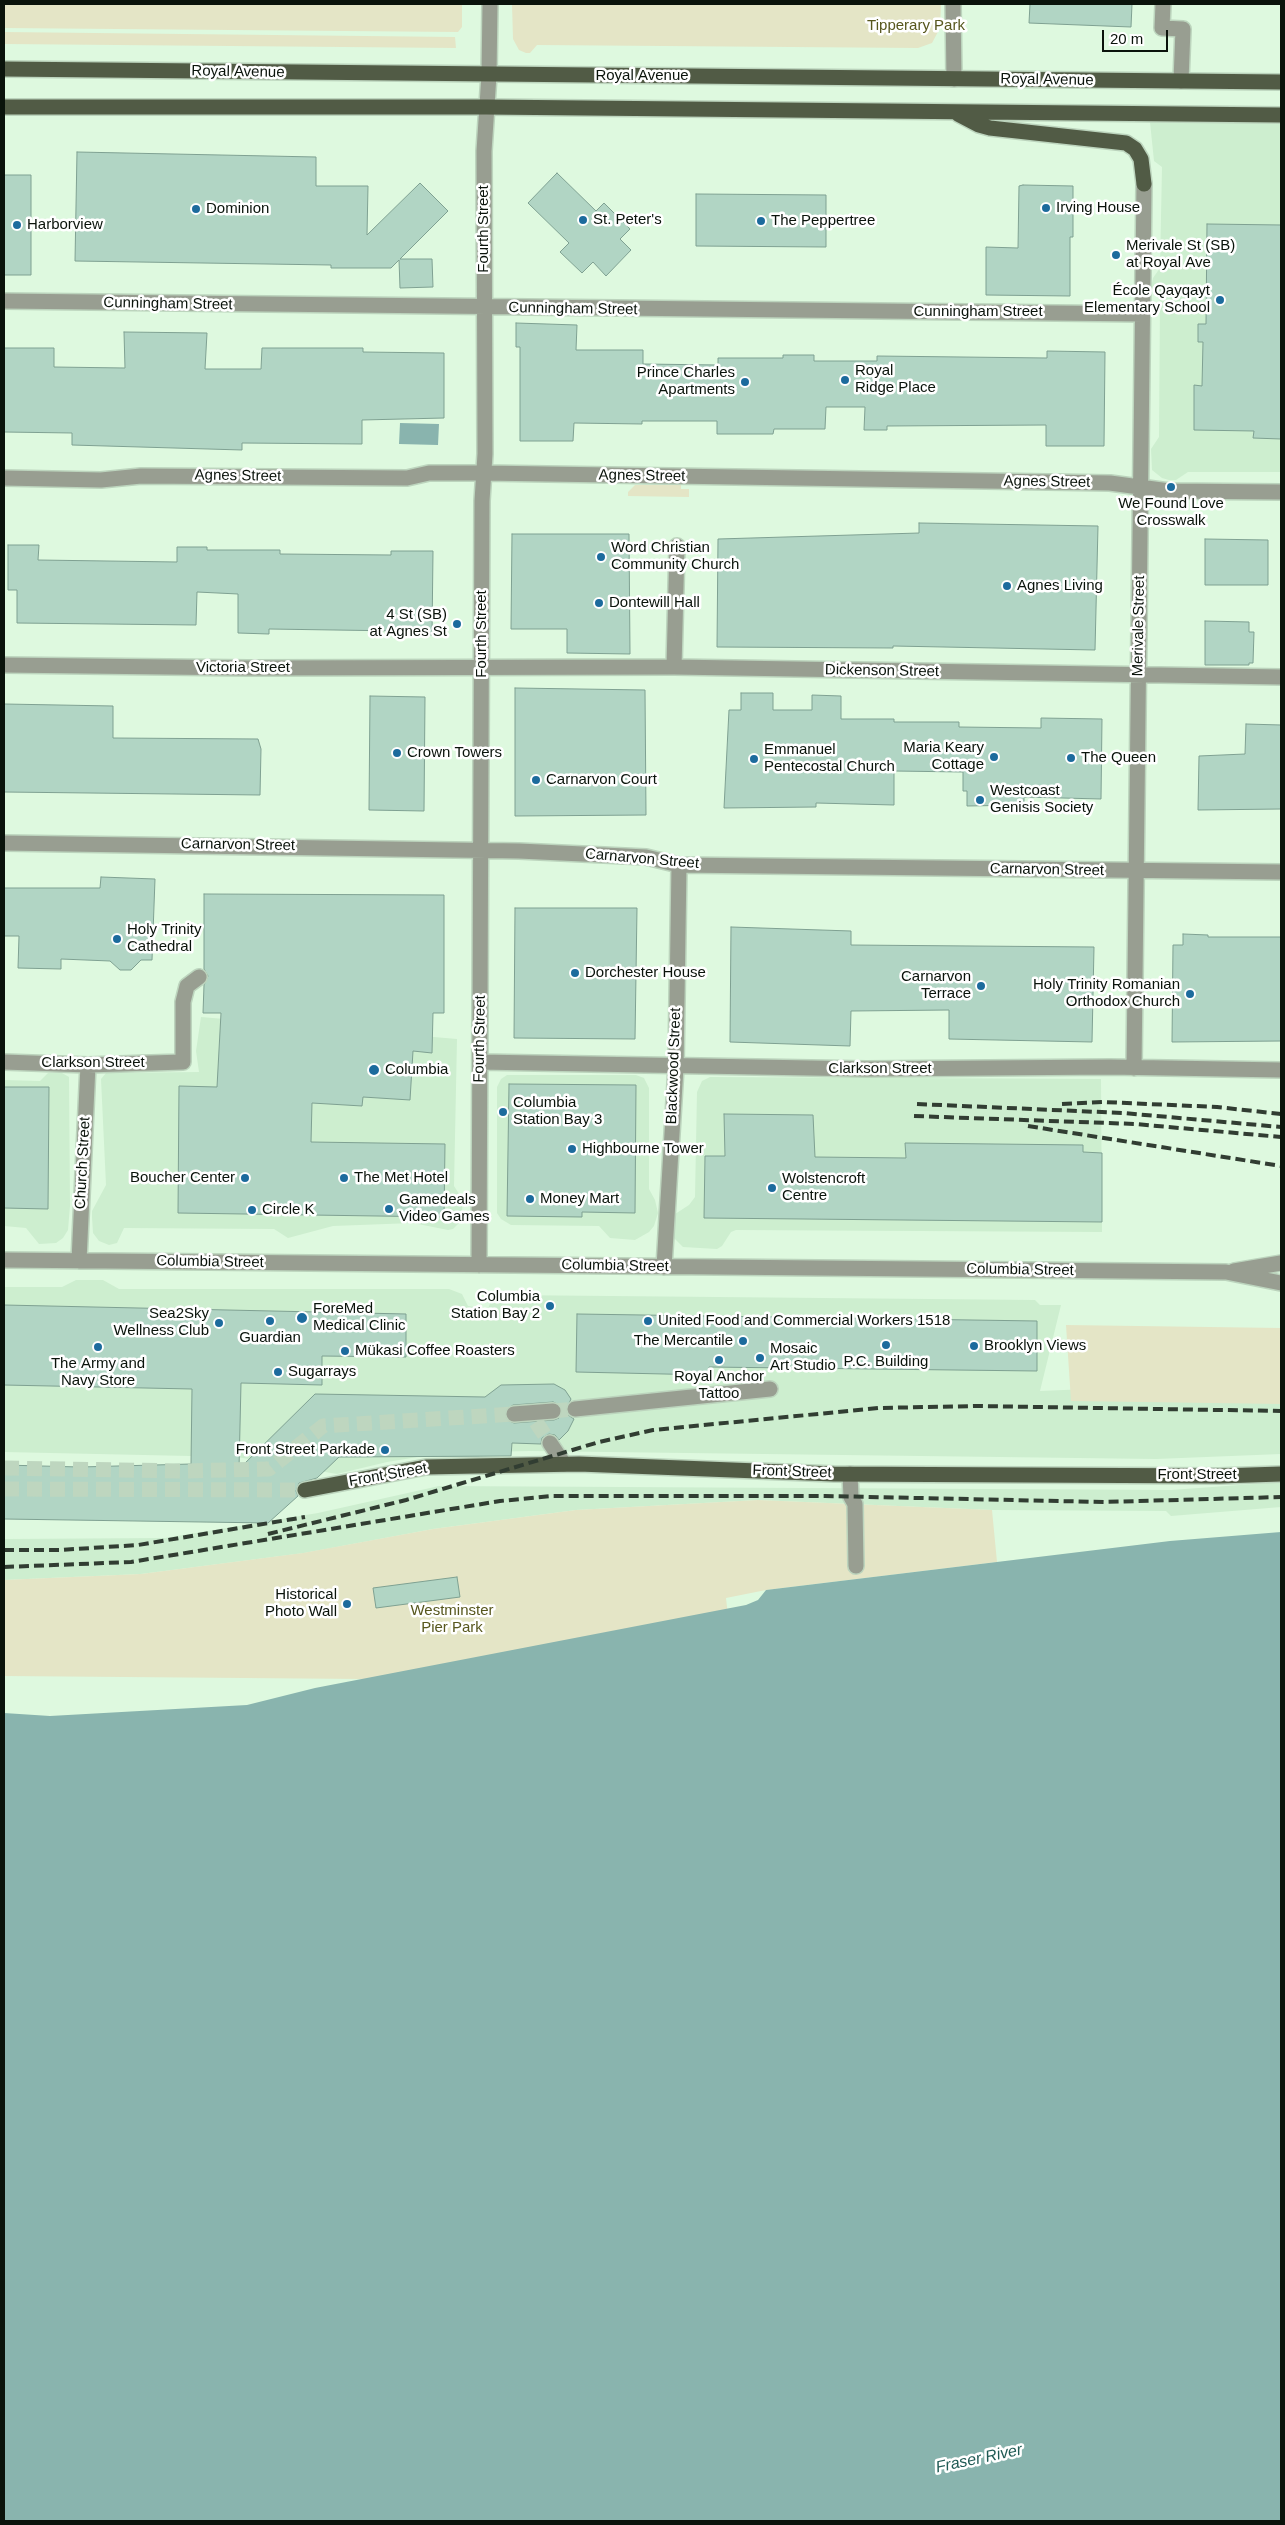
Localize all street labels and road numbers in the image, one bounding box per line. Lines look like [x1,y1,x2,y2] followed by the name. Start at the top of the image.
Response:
[191,62,285,82] street label: Royal Avenue
[595,67,689,85] street label: Royal Avenue
[1000,70,1094,90] street label: Royal Avenue
[475,185,493,273] street label: Fourth Street
[103,294,233,314] street label: Cunningham Street
[508,299,638,319] street label: Cunningham Street
[913,303,1043,321] street label: Cunningham Street
[194,466,282,486] street label: Agnes Street
[598,466,686,486] street label: Agnes Street
[1003,472,1091,492] street label: Agnes Street
[1129,575,1149,677] street label: Merivale Street
[473,590,491,678] street label: Fourth Street
[196,659,290,677] street label: Victoria Street
[825,661,939,681] street label: Dickenson Street
[181,835,295,855] street label: Carnarvon Street
[584,845,700,873] street label: Carnarvon Street
[990,860,1104,880] street label: Carnarvon Street
[470,995,490,1083] street label: Fourth Street
[663,1007,685,1125] street label: Blackwood Street
[41,1054,145,1072] street label: Clarkson Street
[828,1060,932,1078] street label: Clarkson Street
[72,1116,94,1210] street label: Church Street
[156,1252,264,1272] street label: Columbia Street
[561,1256,669,1276] street label: Columbia Street
[966,1260,1074,1280] street label: Columbia Street
[347,1459,429,1491] street label: Front Street
[752,1462,832,1482] street label: Front Street
[1157,1466,1237,1484] street label: Front Street

